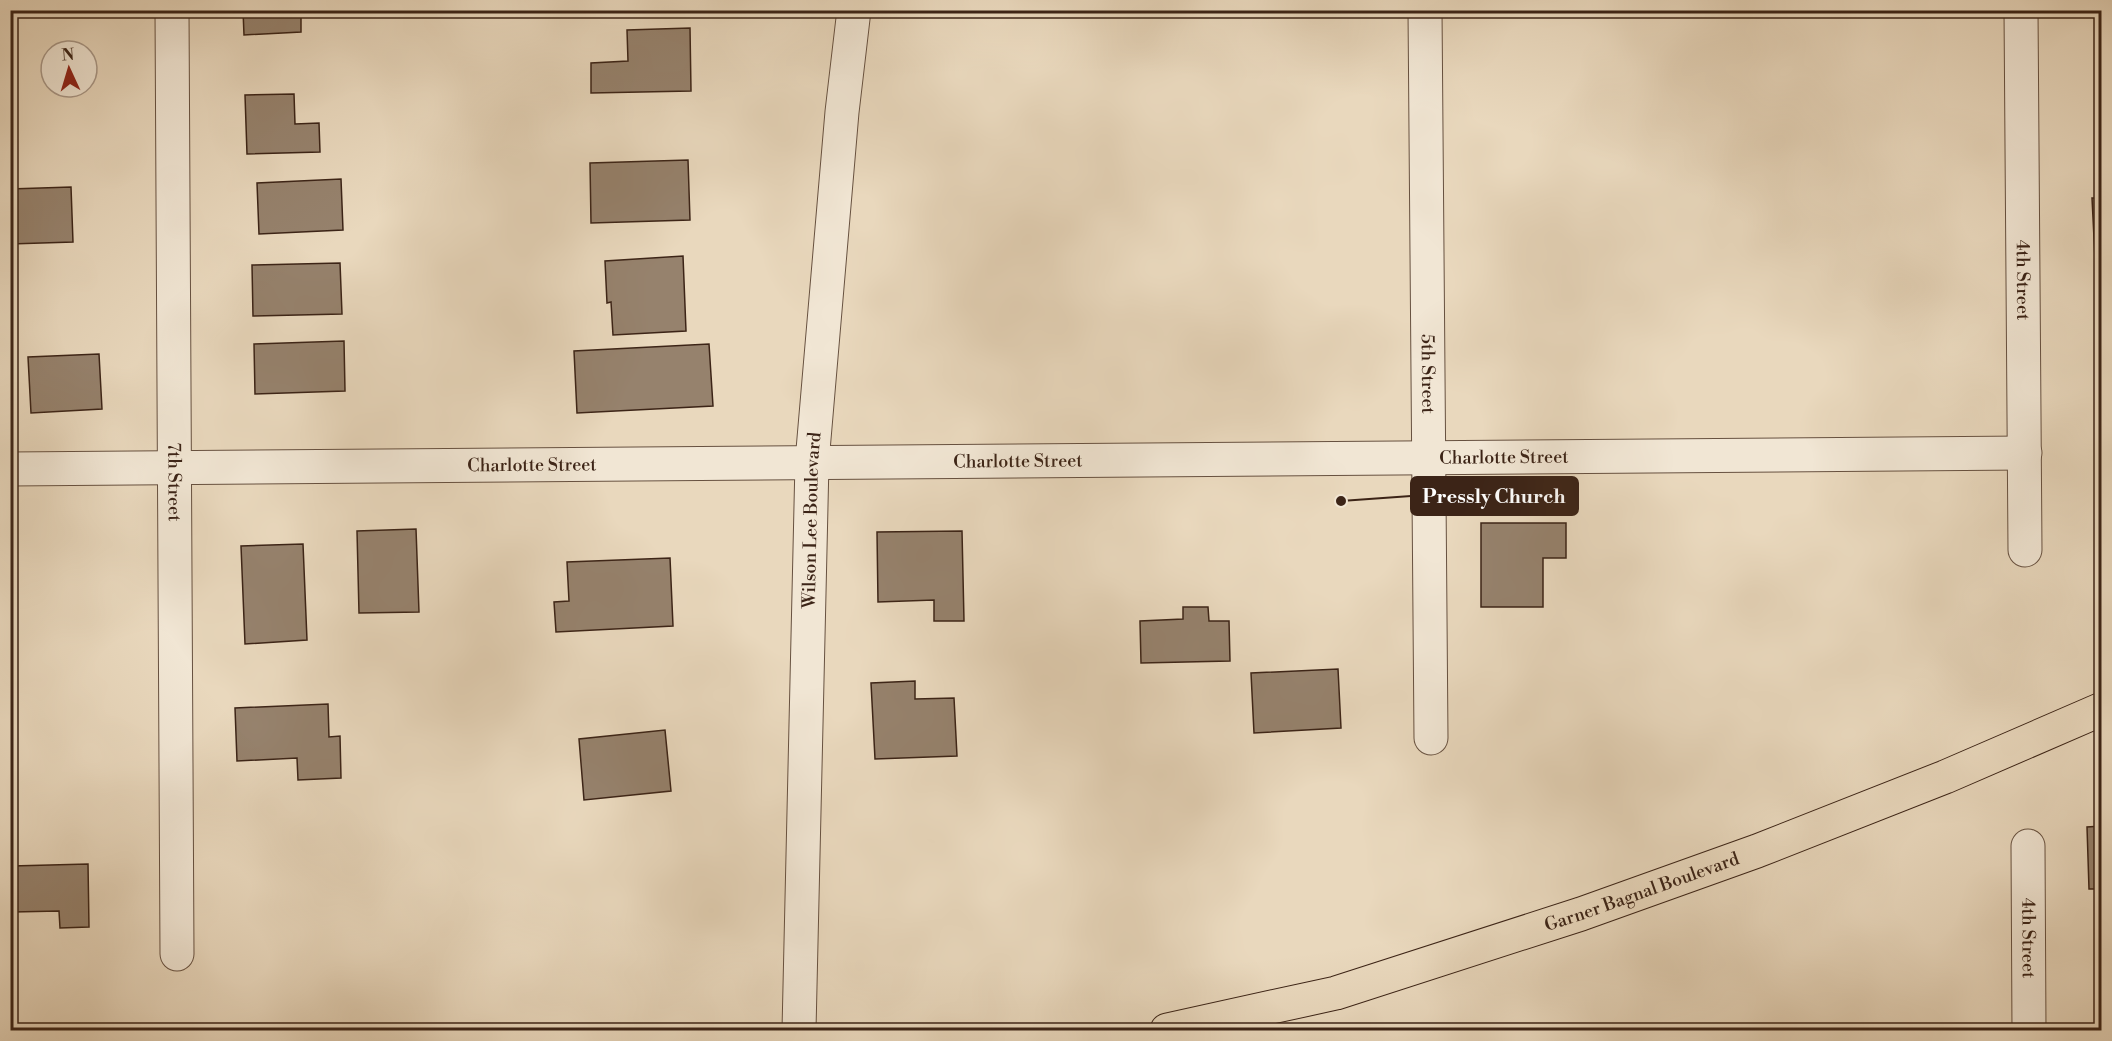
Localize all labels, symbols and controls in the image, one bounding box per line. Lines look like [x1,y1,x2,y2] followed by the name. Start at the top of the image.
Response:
[39,39,99,99] north arrow
[61,45,75,65] text: N
[2011,240,2035,321] street label: 4th Street
[1416,334,1440,415] street label: 5th Street
[797,430,826,610] street label: Wilson Lee Boulevard
[163,442,186,522] street label: 7th Street
[1439,445,1569,469] street label: Charlotte Street
[953,449,1083,473] street label: Charlotte Street
[467,453,597,477] street label: Charlotte Street
[1411,477,1578,515] callout: Pressly Church
[1422,485,1566,510] text: Pressly Church
[1541,847,1743,937] street label: Garner Bagnal Boulevard
[2017,898,2040,979] street label: 4th Street

